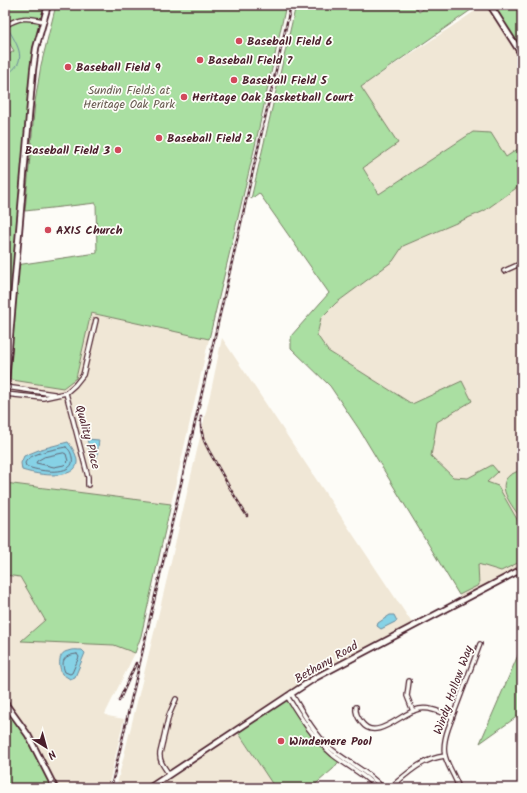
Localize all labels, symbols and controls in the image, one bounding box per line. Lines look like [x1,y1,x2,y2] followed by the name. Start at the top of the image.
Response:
[247,32,333,51] place label: Baseball Field 6
[234,36,244,46] marker: Baseball Field 6
[208,51,293,70] place label: Baseball Field 7
[195,55,205,65] marker: Baseball Field 7
[76,58,161,77] place label: Baseball Field 9
[63,62,73,72] marker: Baseball Field 9
[242,71,328,90] place label: Baseball Field 5
[229,75,239,85] marker: Baseball Field 5
[83,81,175,114] park label: Sundin Fields at Heritage Oak Park
[192,88,354,107] place label: Heritage Oak Basketball Court
[179,92,189,102] marker: Heritage Oak Basketball Court
[167,129,253,148] place label: Baseball Field 2
[154,133,164,143] marker: Baseball Field 2
[25,141,110,160] place label: Baseball Field 3
[113,145,123,155] marker: Baseball Field 3
[56,221,123,240] place label: AXIS Church
[43,225,53,235] marker: AXIS Church
[70,403,105,472] street label: Quality Place
[291,636,362,688] street label: Bethany Road
[429,643,478,737] street label: Windy Hollow Way
[26,727,66,767] north arrow
[289,732,373,751] place label: Windemere Pool
[276,736,286,746] marker: Windemere Pool
[43,745,60,763] text: N

